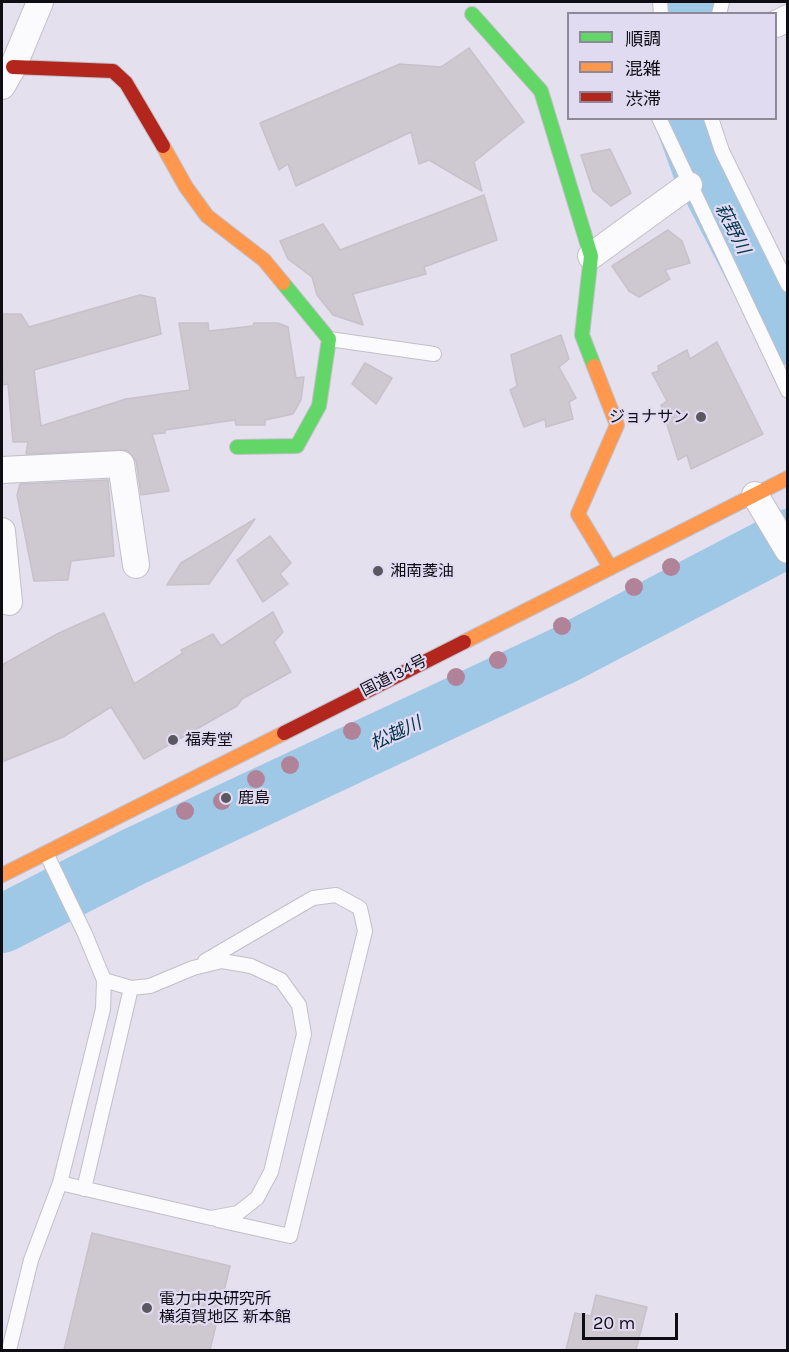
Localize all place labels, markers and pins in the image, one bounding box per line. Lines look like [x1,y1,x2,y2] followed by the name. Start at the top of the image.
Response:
[609,407,689,427] place label: ジョナサン
[694,410,708,424] marker: ジョナサン
[390,561,454,581] place label: 湘南菱油
[371,564,385,578] marker: 湘南菱油
[185,730,233,750] place label: 福寿堂
[166,733,180,747] marker: 福寿堂
[238,788,270,808] place label: 鹿島
[219,791,233,805] marker: 鹿島
[159,1289,291,1327] place label: 電力中央研究所 横須賀地区 新本館
[140,1301,154,1315] marker: 電力中央研究所 横須賀地区 新本館

